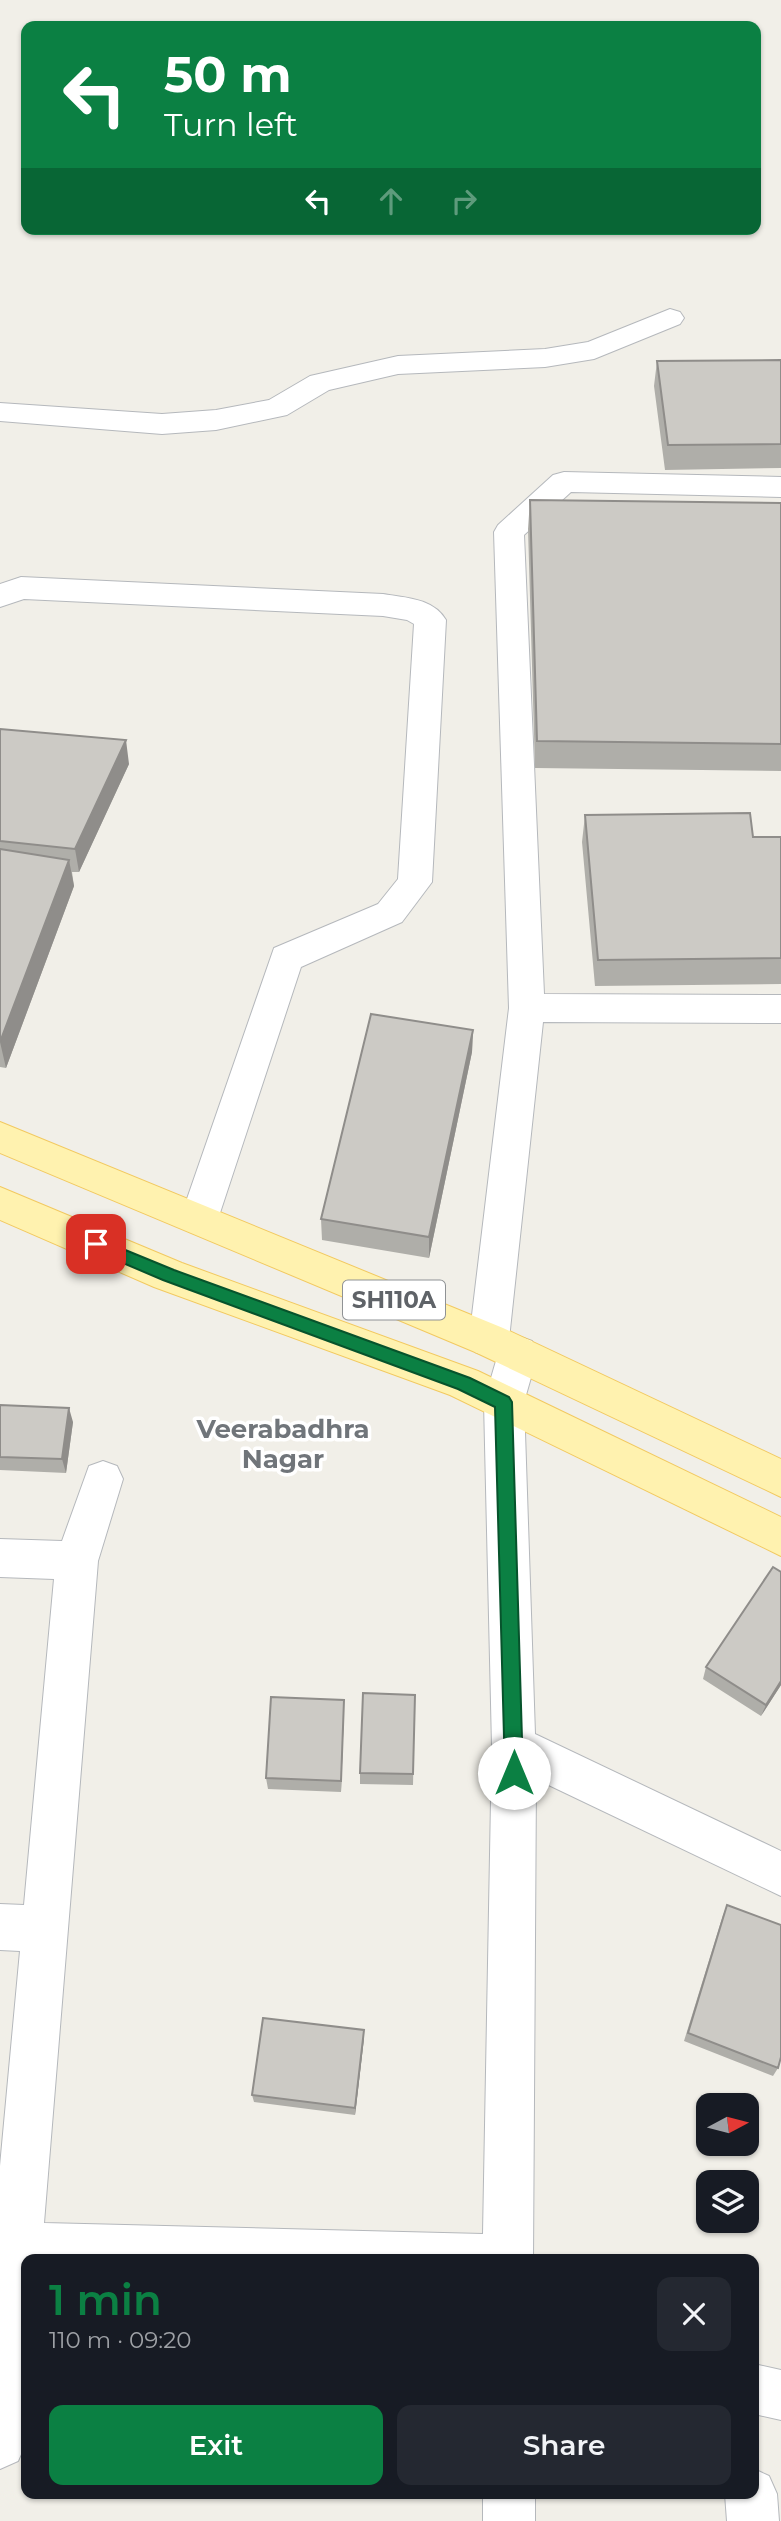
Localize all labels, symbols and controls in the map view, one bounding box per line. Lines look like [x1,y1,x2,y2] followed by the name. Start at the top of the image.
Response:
[164,45,292,104] text: 50 m
[49,49,140,140] icon: left
[164,105,298,144] text: Turn left
[299,182,337,220] icon: left
[372,182,410,220] icon: ahead
[445,182,483,220] icon: right
[66,1214,126,1274] pin
[77,1225,115,1263] icon: arrive
[343,1280,445,1320] road number: SH110A
[195,1413,370,1475] district label: Veerabadhra Nagar
[477,1736,551,1810] position arrow
[696,2093,760,2156] north arrow
[696,2093,759,2233] map controls
[696,2170,759,2233] button: layers
[49,2274,162,2326] text: 1 min
[657,2277,731,2351] button: close
[49,2326,191,2354] text: 110 m · 09:20
[49,2405,383,2485] button: Exit
[397,2405,731,2485] button: Share

